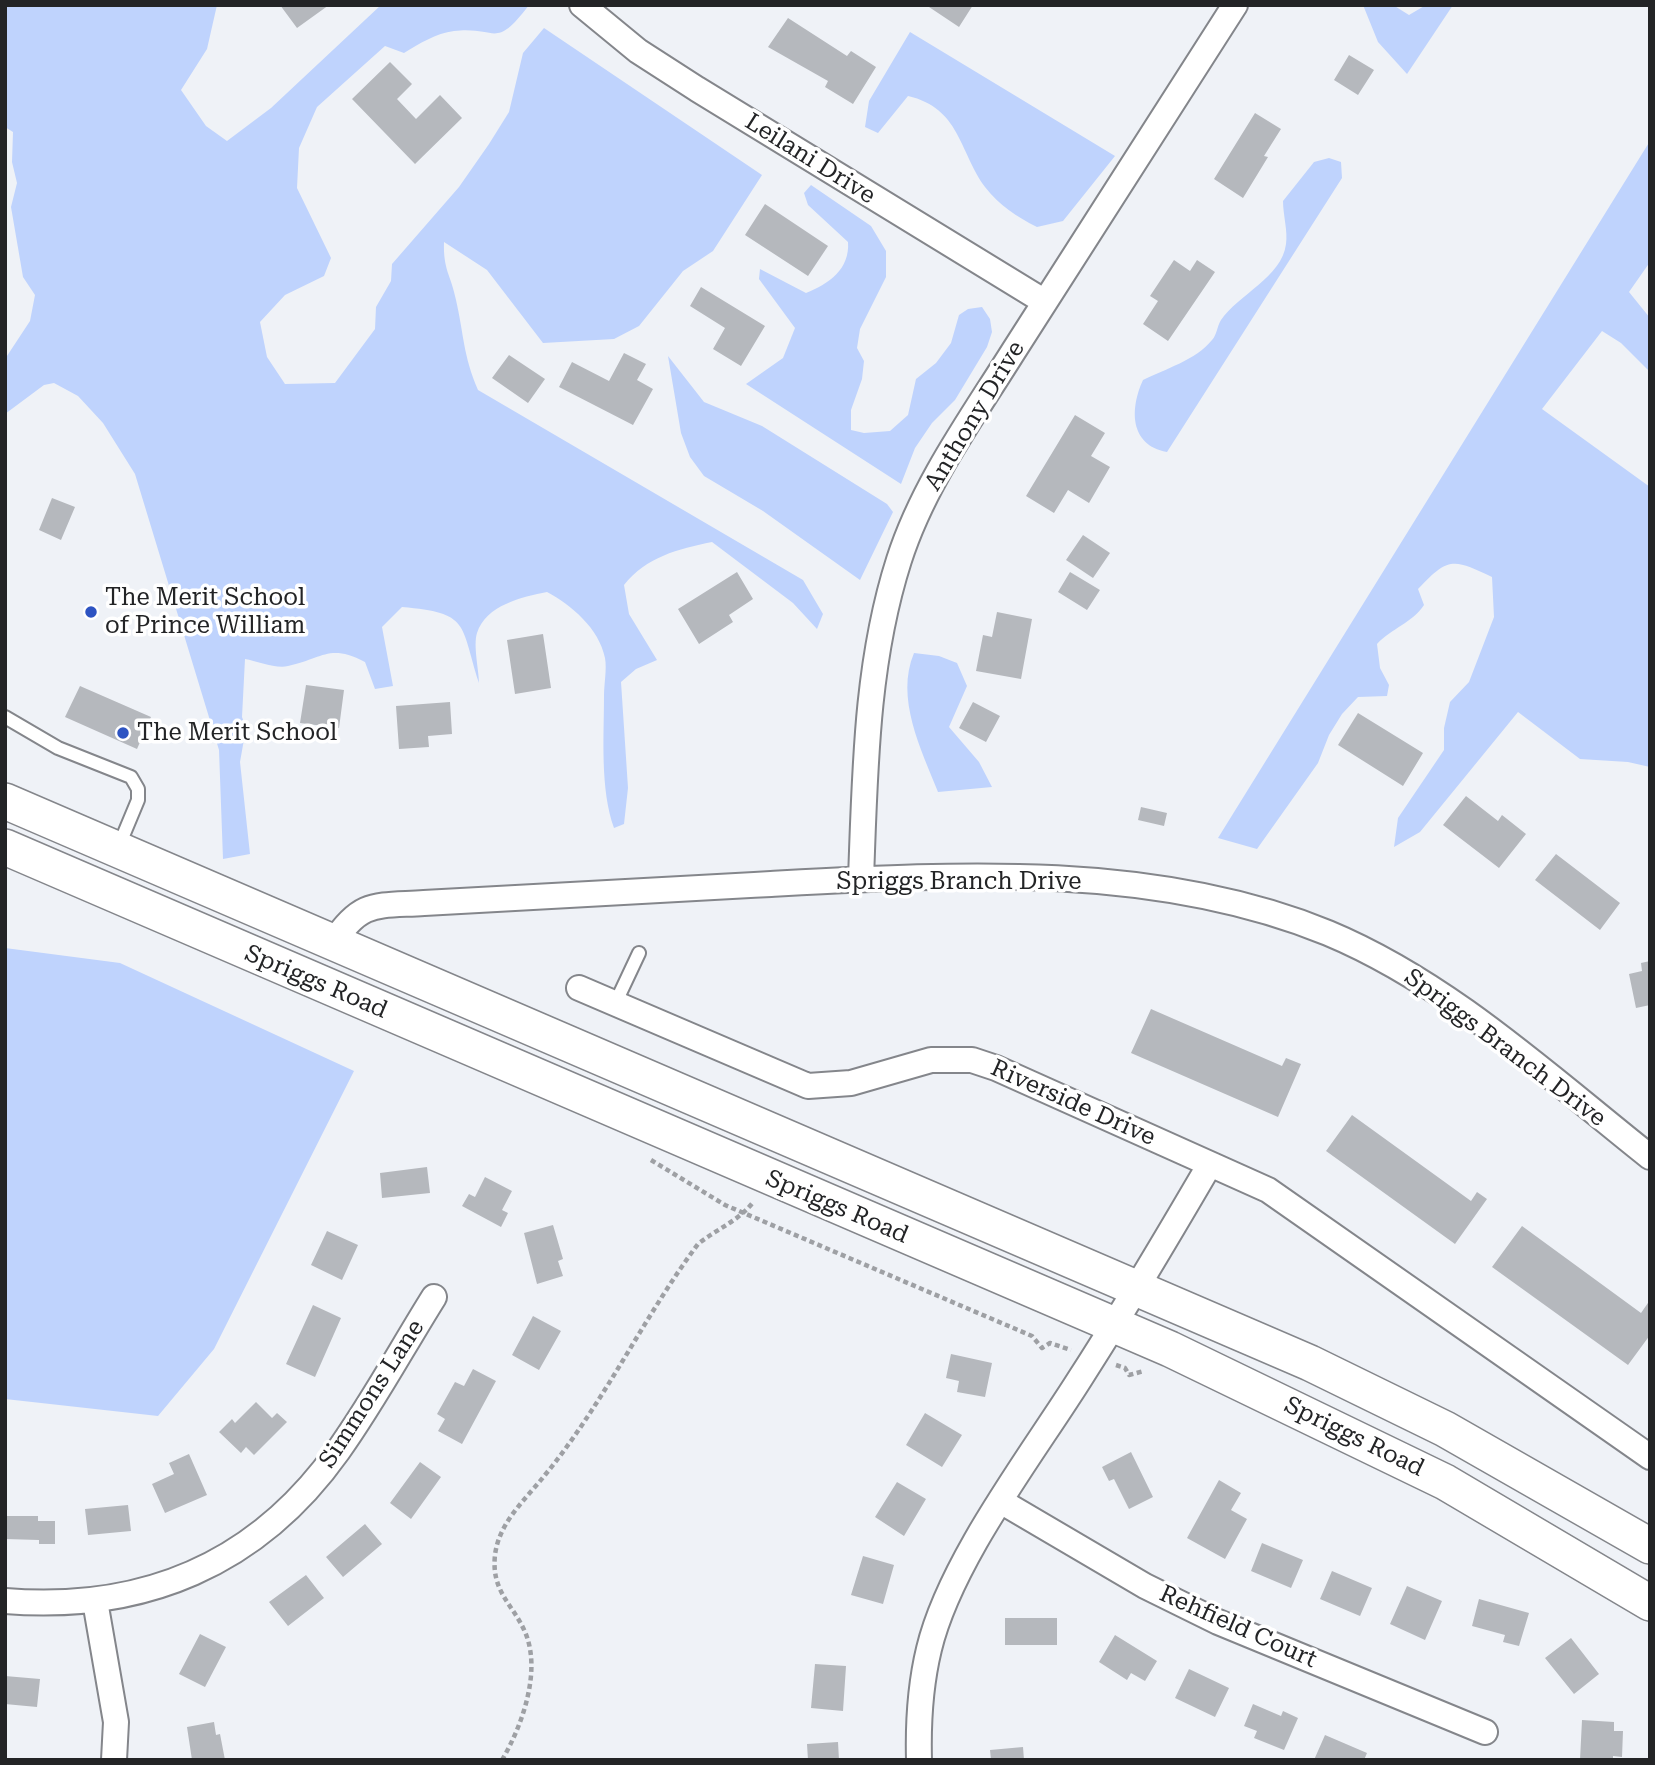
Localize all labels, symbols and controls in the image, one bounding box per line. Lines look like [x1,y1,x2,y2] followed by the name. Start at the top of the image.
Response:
[740,108,880,210] street label: Leilani Drive
[919,336,1031,496] street label: Anthony Drive
[105,584,305,640] place label: The Merit School of Prince William
[83,604,99,620] marker: The Merit School of Prince William
[137,719,337,747] place label: The Merit School
[115,725,131,741] marker: The Merit School
[837,868,1081,896] street label: Spriggs Branch Drive
[240,939,392,1025] street label: Spriggs Road
[1399,963,1611,1133] street label: Spriggs Branch Drive
[986,1054,1160,1152] street label: Riverside Drive
[761,1164,913,1250] street label: Spriggs Road
[313,1315,431,1473] street label: Simmons Lane
[1279,1391,1429,1483] street label: Spriggs Road
[1155,1579,1321,1675] street label: Rehfield Court

